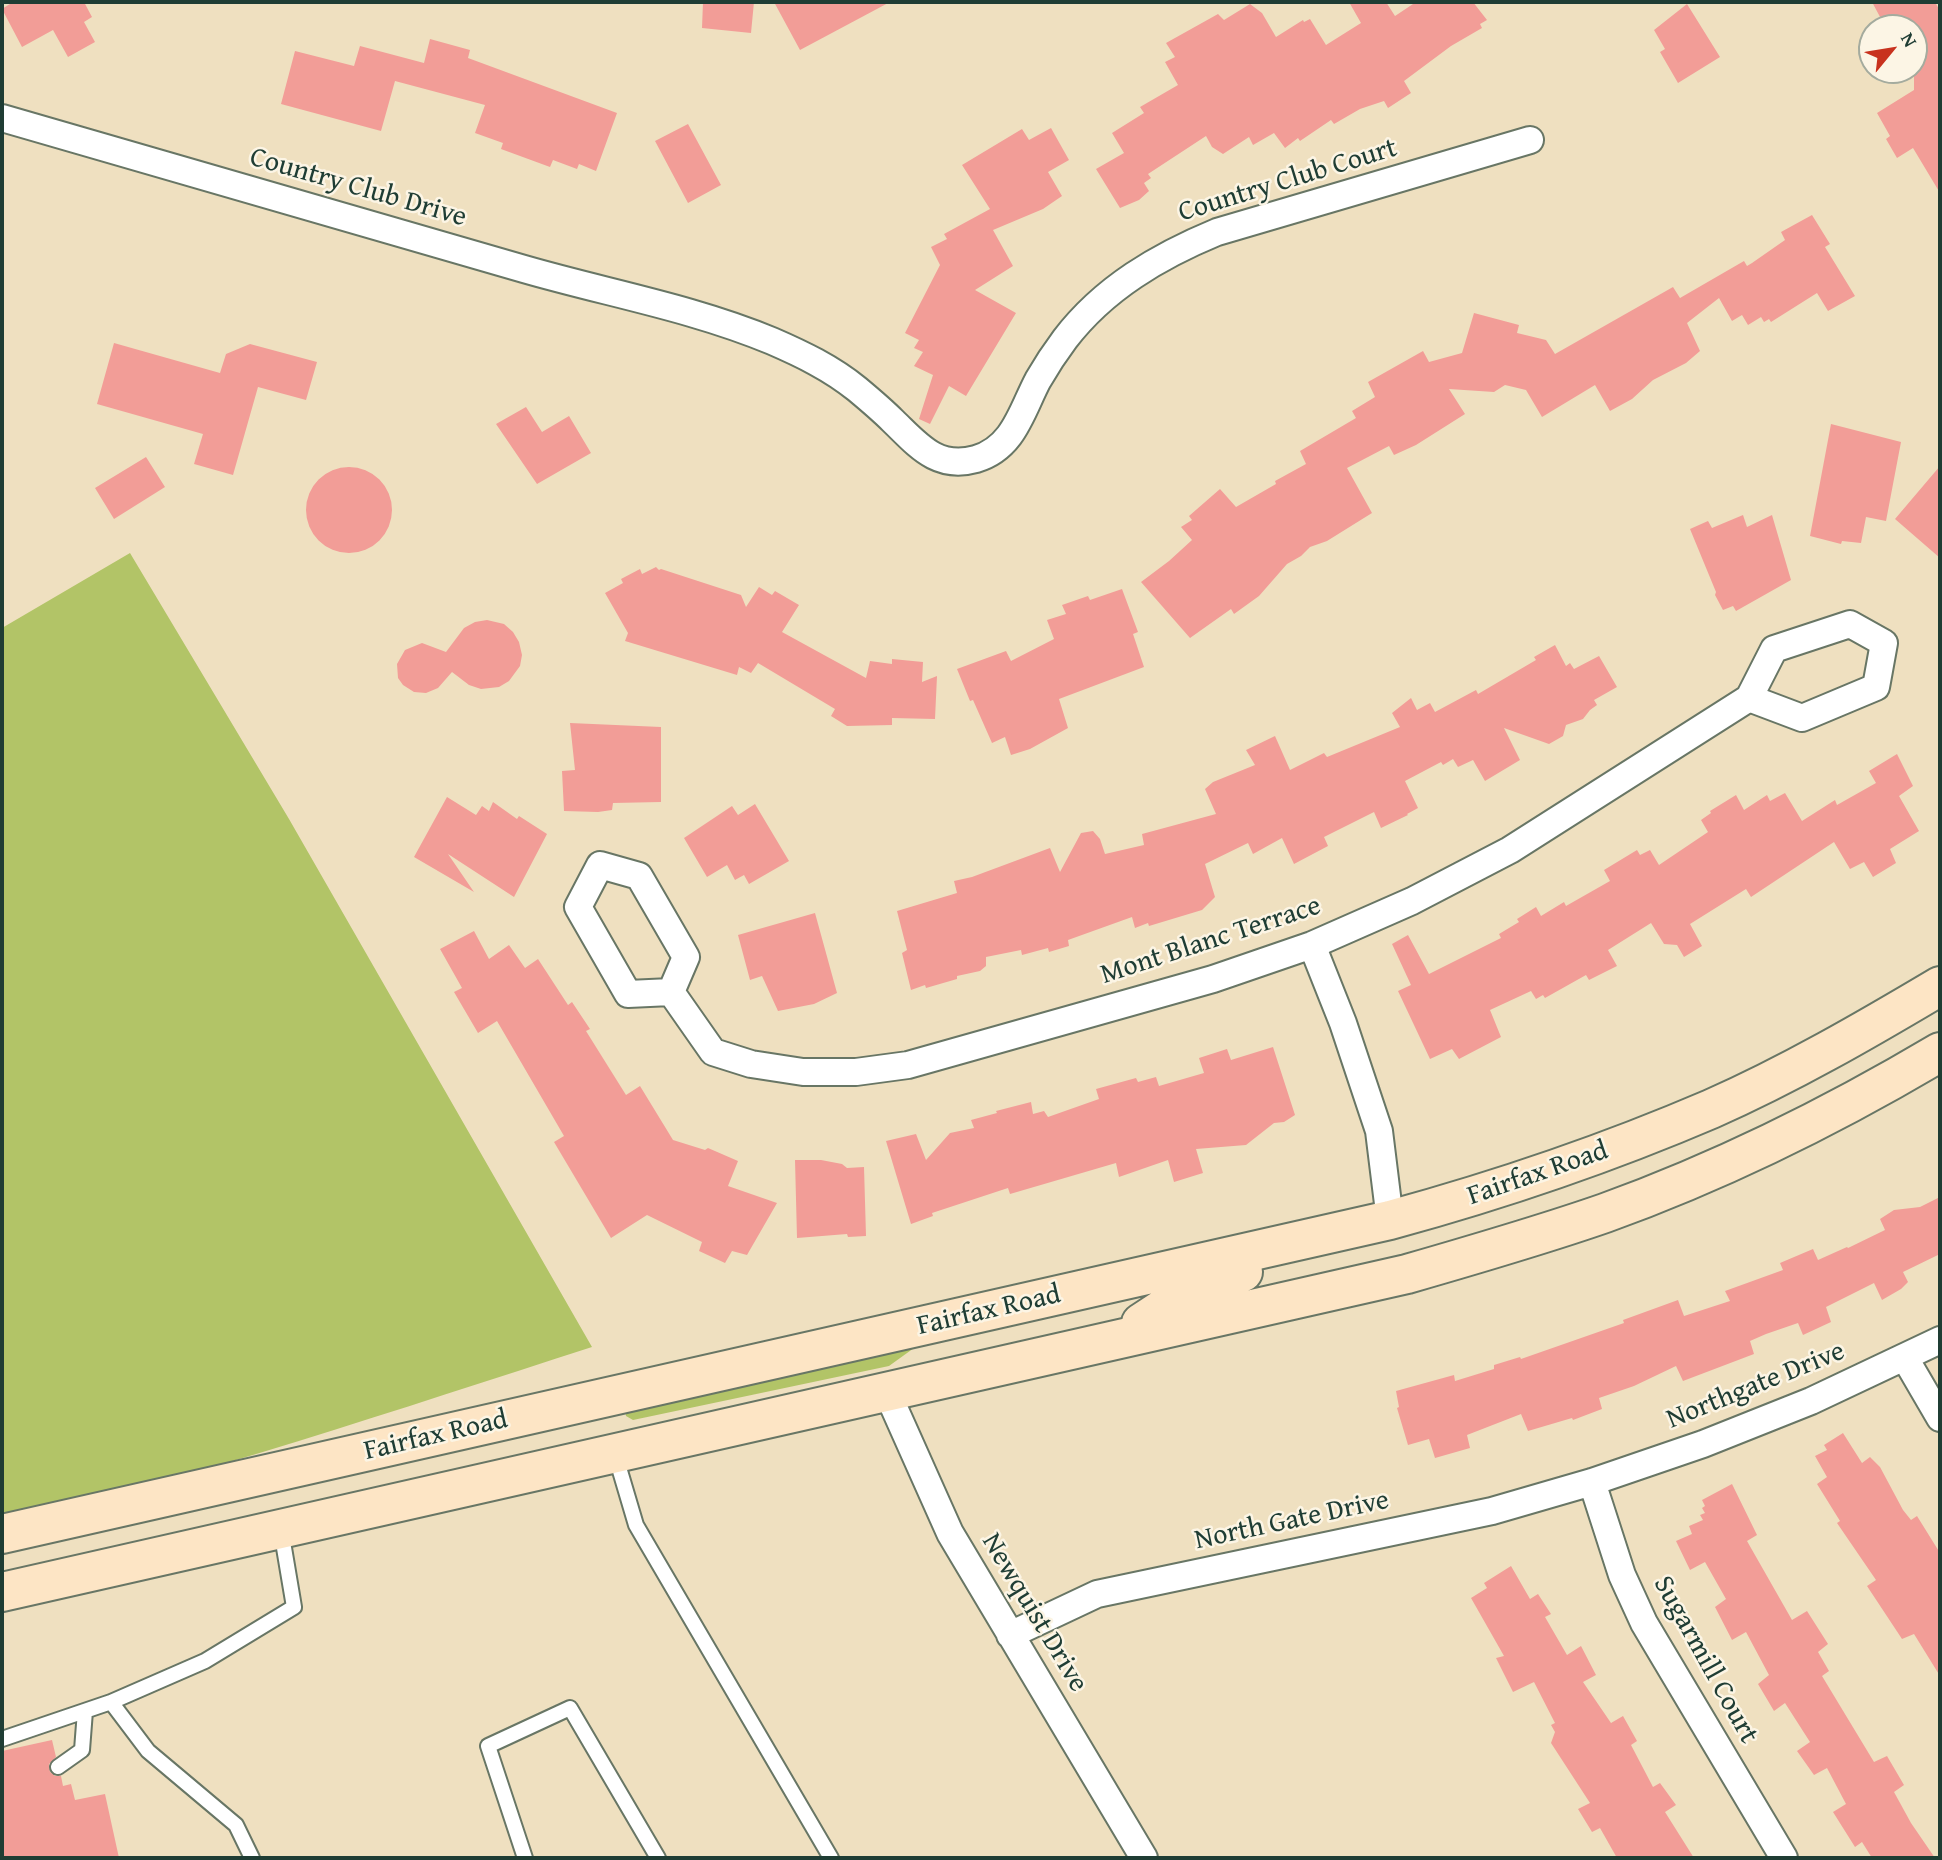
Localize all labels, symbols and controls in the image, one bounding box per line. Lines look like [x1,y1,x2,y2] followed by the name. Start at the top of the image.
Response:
[1858,14,1928,84] north arrow
[1894,27,1925,52] text: N
[1175,132,1401,230] street label: Country Club Court
[246,141,470,235] street label: Country Club Drive
[1097,890,1325,992] street label: Mont Blanc Terrace
[1463,1134,1613,1214] street label: Fairfax Road
[914,1278,1064,1344] street label: Fairfax Road
[1662,1335,1850,1437] street label: Northgate Drive
[361,1403,511,1469] street label: Fairfax Road
[1192,1484,1392,1558] street label: North Gate Drive
[973,1528,1095,1698] street label: Newquist Drive
[1645,1570,1765,1750] street label: Sugarmill Court

